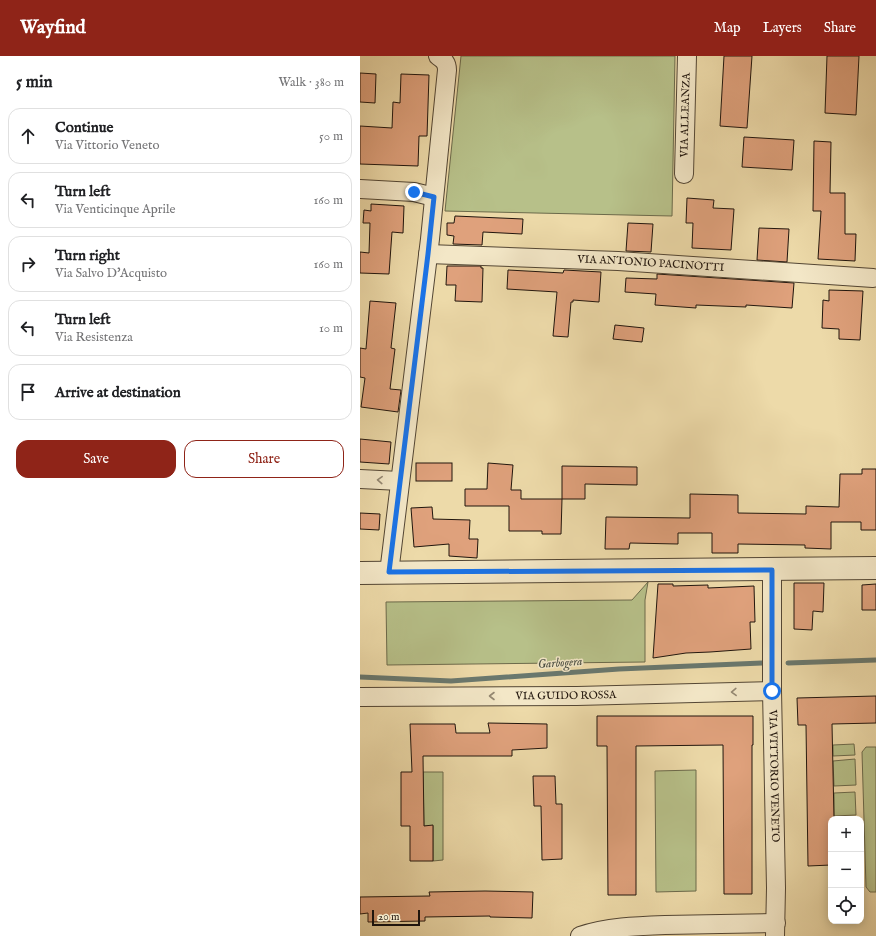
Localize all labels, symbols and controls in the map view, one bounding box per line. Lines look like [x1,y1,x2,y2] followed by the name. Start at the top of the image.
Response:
[20,16,86,40] text: Wayfind
[714,19,741,37] text: Map
[763,19,802,37] text: Layers
[824,19,856,37] text: Share
[16,72,53,93] text: 5 min
[677,72,694,158] street label: VIA ALLEANZA
[279,74,344,91] text: Walk · 380 m
[55,118,113,137] text: Continue
[17,125,39,147] icon: ahead
[319,128,343,145] text: 50 m
[55,137,159,154] text: Via Vittorio Veneto
[55,182,111,201] text: Turn left
[405,183,423,201] route end
[17,189,39,211] icon: left
[313,192,343,209] text: 160 m
[55,201,175,218] text: Via Venticinque Aprile
[55,246,120,265] text: Turn right
[576,252,725,275] street label: VIA ANTONIO PACINOTTI
[17,253,39,275] icon: right
[313,256,343,273] text: 160 m
[55,265,167,282] text: Via Salvo D'Acquisto
[55,310,111,329] text: Turn left
[17,317,39,339] icon: left
[319,320,343,337] text: 10 m
[55,329,133,346] text: Via Resistenza
[17,381,39,403] icon: arrive
[55,383,181,402] text: Arrive at destination
[16,440,176,478] button: Save
[184,440,344,478] button: Share
[377,476,383,485] one-way arrow
[537,654,583,673] water label: Garbogera
[763,682,781,700] route start
[515,688,617,703] street label: VIA GUIDO ROSSA
[731,688,737,696] one-way arrow
[489,692,495,700] one-way arrow
[765,709,782,842] street label: VIA VITTORIO VENETO
[828,816,864,924] map controls
[828,816,864,852] button: +
[828,852,864,888] button: −
[828,888,864,924] button: locate
[372,908,420,927] scale bar
[378,910,399,924] text: 20 m

